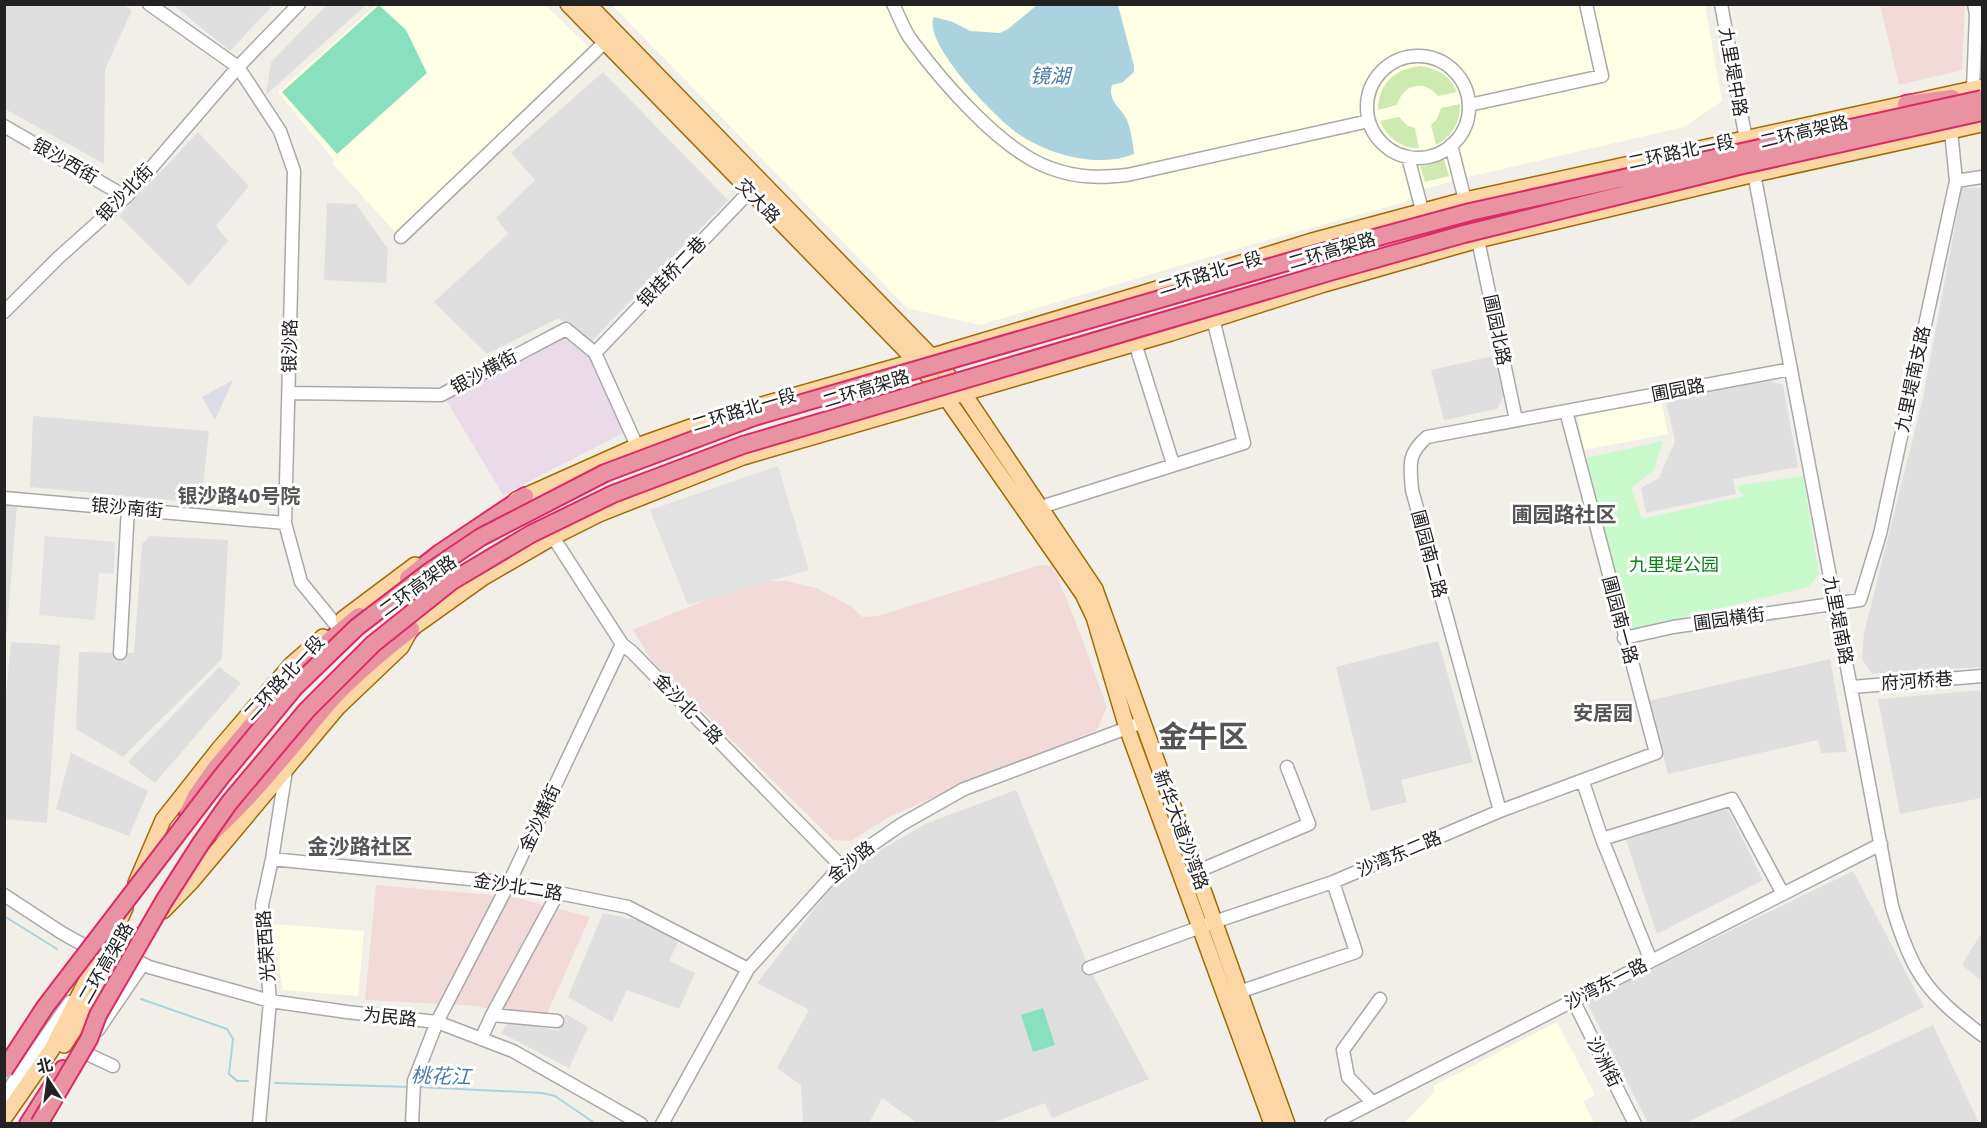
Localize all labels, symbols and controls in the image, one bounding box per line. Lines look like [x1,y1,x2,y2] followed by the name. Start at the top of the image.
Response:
[1714,26,1752,118] street label: 九里堤中路
[1030,64,1073,88] water label: 镜湖
[1758,111,1850,153] street label: 二环高架路
[1626,130,1736,174] street label: 二环路北一段
[28,133,102,189] street label: 银沙西街
[92,159,158,227] street label: 银沙北街
[731,174,785,228] street label: 交大路
[1286,228,1378,274] street label: 二环高架路
[633,232,711,312] street label: 银桂桥二巷
[1155,247,1265,299] street label: 二环路北一段
[1479,292,1515,368] street label: 圃园北路
[279,319,301,373] street label: 银沙路
[1891,324,1935,434] street label: 九里堤南支路
[447,345,521,399] street label: 银沙横街
[820,365,912,413] street label: 二环高架路
[1649,374,1707,406] street label: 圃园路
[689,384,799,436] street label: 二环路北一段
[178,484,301,508] district label: 银沙路40号院
[90,494,164,522] street label: 银沙南街
[1512,502,1617,528] district label: 圃园路社区
[1407,508,1451,600] street label: 圃园南二路
[375,551,461,621] street label: 二环高架路
[1629,554,1719,576] park label: 九里堤公园
[1598,574,1642,666] street label: 圃园南一路
[1819,574,1857,666] street label: 九里堤南路
[1692,603,1766,635] street label: 圃园横街
[239,631,329,725] street label: 二环路北一段
[1880,668,1954,694] street label: 府河桥巷
[649,669,727,749] street label: 金沙北一路
[1573,701,1633,725] district label: 安居园
[1158,719,1248,755] district label: 金牛区
[1149,767,1213,893] street label: 新华大道沙湾路
[515,781,565,855] street label: 金沙横街
[1353,826,1445,882] street label: 沙湾东二路
[308,834,413,860] district label: 金沙路社区
[823,836,879,888] street label: 金沙路
[472,869,564,905] street label: 金沙北二路
[253,909,279,983] street label: 光荣西路
[74,919,138,1007] street label: 二环高架路
[1561,954,1651,1014] street label: 沙湾东一路
[362,1003,418,1031] street label: 为民路
[1582,1033,1626,1091] street label: 沙洲街
[18,1050,78,1110] north arrow
[35,1055,55,1077] text: 北
[411,1063,473,1089] water label: 桃花江

